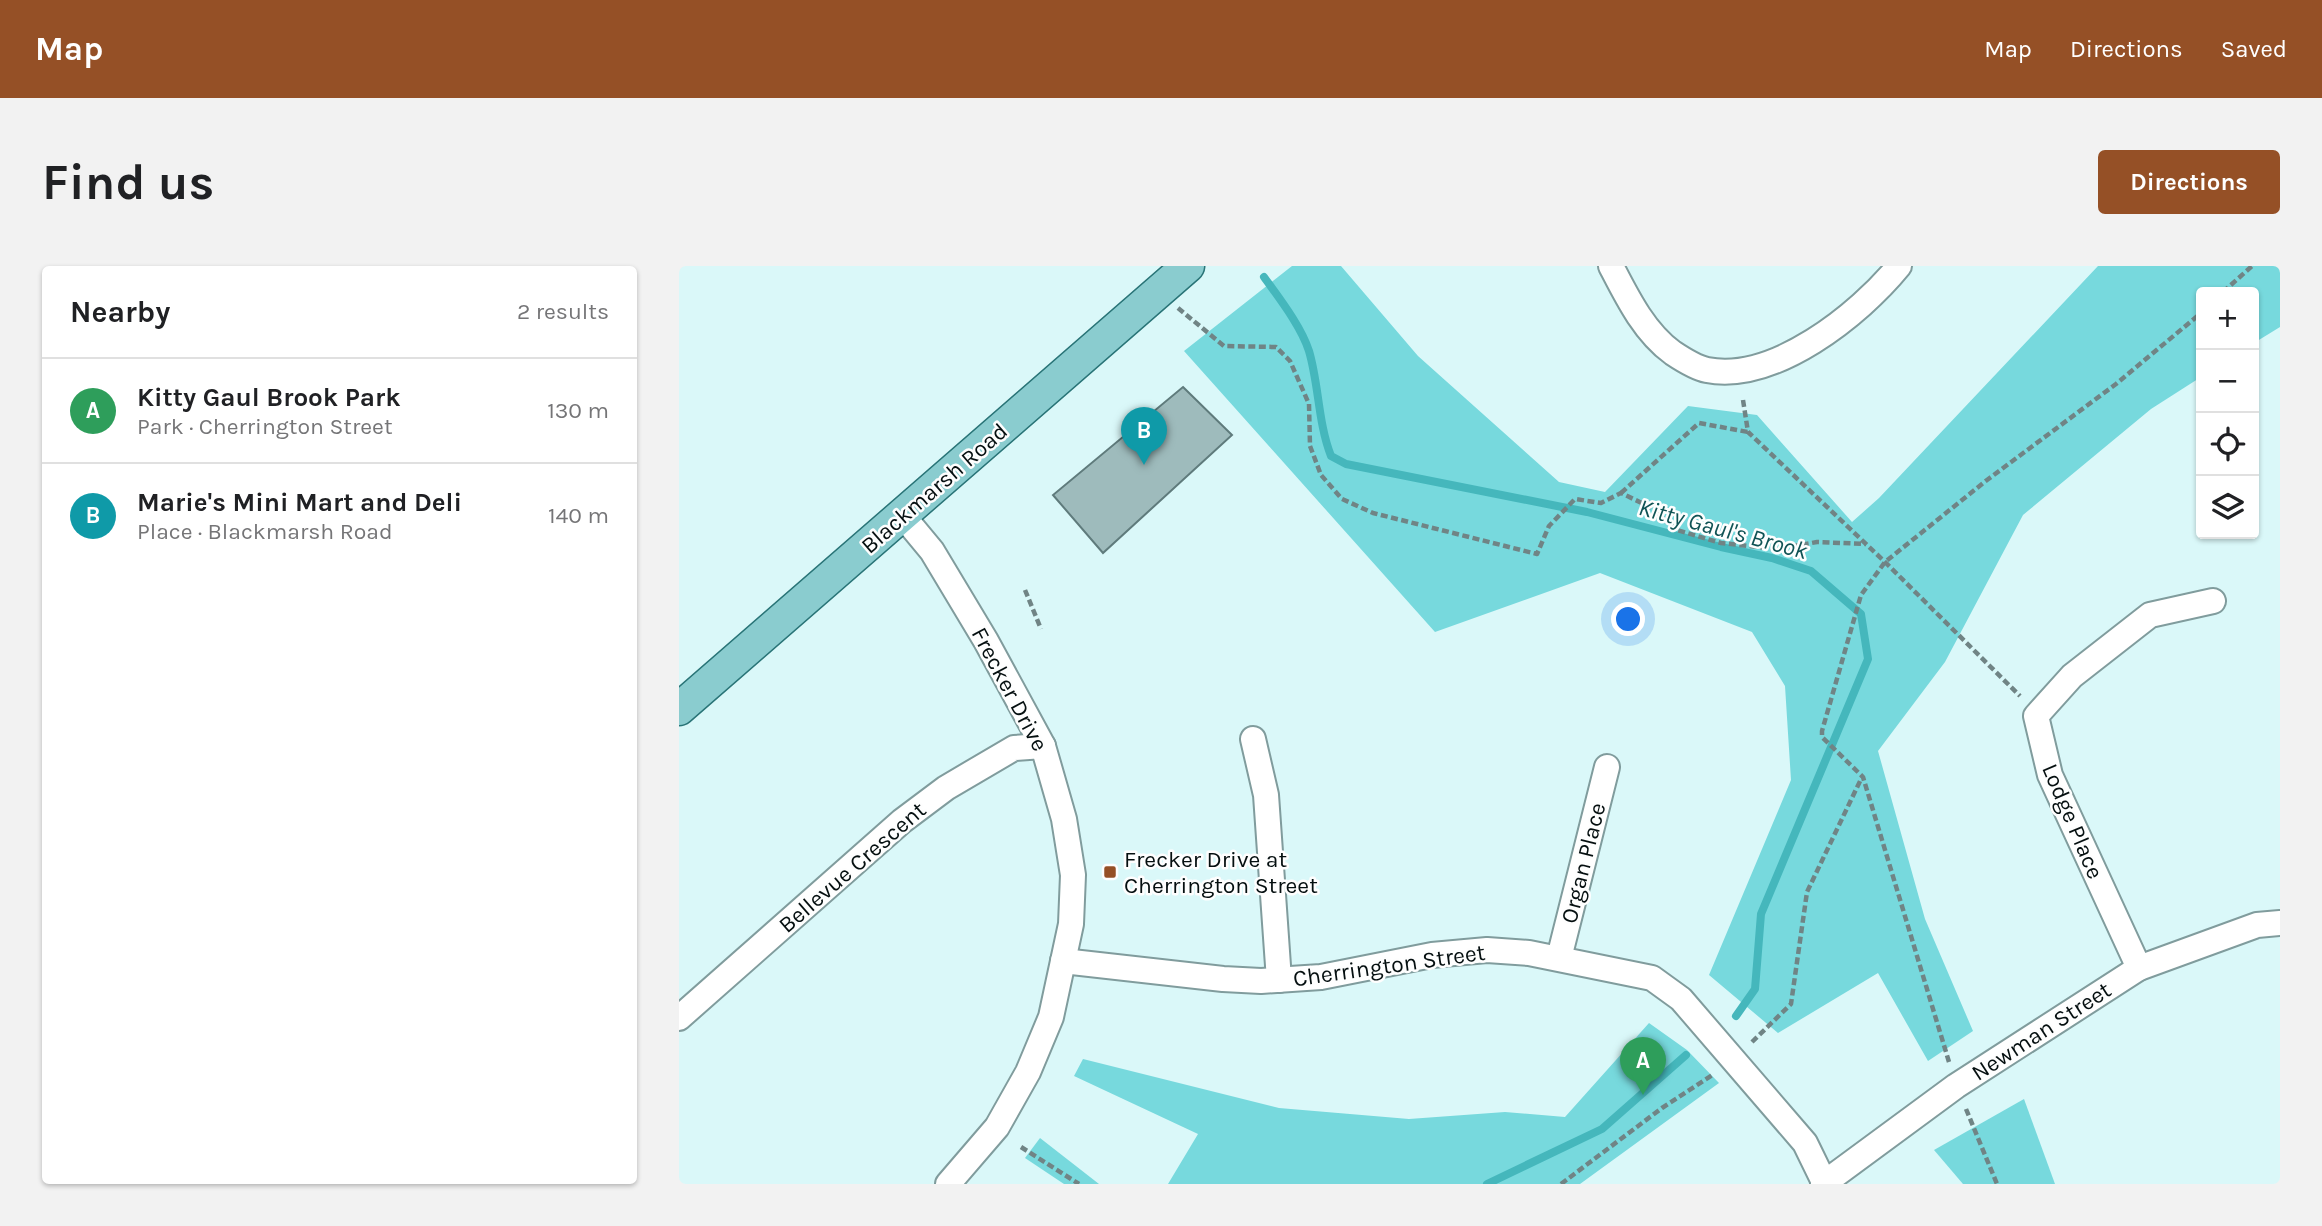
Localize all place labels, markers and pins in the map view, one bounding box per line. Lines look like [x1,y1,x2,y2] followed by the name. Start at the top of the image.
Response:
[1121,407,1167,465] pin: B
[1124,846,1318,899] place label: Frecker Drive at Cherrington Street
[1102,864,1118,880] marker: Frecker Drive at Cherrington Street
[1620,1037,1666,1095] pin: A

